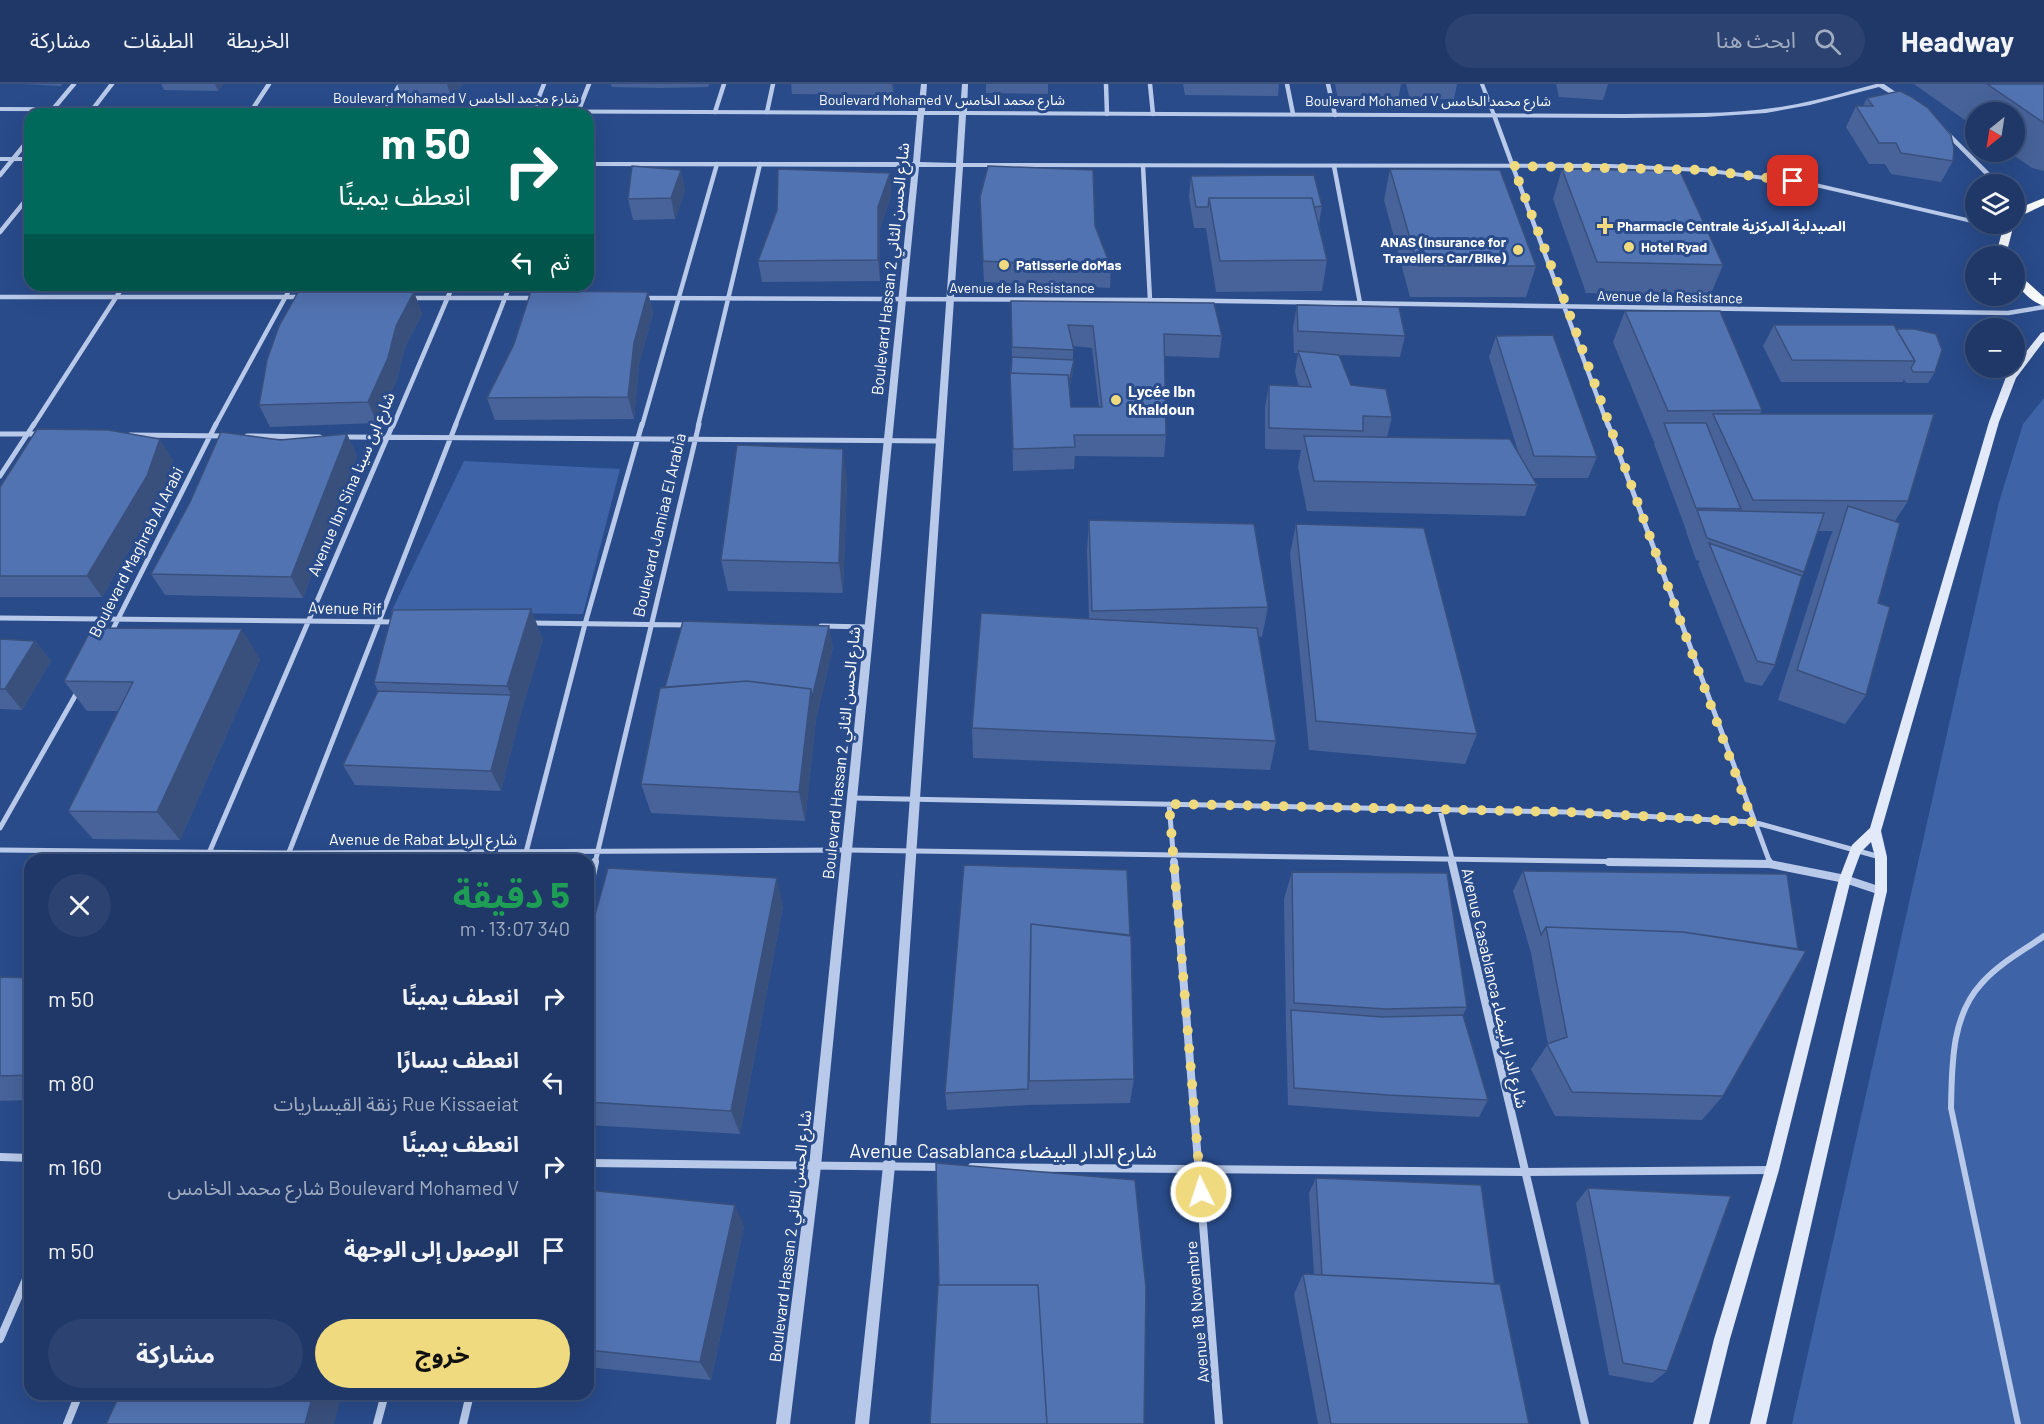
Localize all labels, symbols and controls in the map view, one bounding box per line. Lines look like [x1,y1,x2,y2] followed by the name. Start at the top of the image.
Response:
[1445,14,1865,68] search box
[1901,24,2014,58] text: Headway
[1811,25,1844,58] icon: search
[1716,26,1796,52] text: ابحث هنا
[30,27,91,52] text: مشاركة
[124,27,194,52] text: الطبقات
[227,27,290,52] text: الخريطة
[333,89,579,109] street label: Boulevard Mohamed V شارع محمد الخامس
[819,91,1065,111] street label: Boulevard Mohamed V شارع محمد الخامس
[1305,92,1551,112] street label: Boulevard Mohamed V شارع محمد الخامس
[1965,102,2025,162] north arrow
[1965,102,2025,378] map controls
[381,117,471,167] text: 50 m
[492,132,570,210] icon: right
[867,142,916,397] street label: Boulevard Hassan 2 شارع الحسن الثاني
[1767,155,1818,206] pin
[1776,164,1809,197] icon: arrive
[1965,174,2025,234] button: layers
[338,178,471,210] text: انعطف يمينًا
[1617,217,1846,235] place label: Pharmacie Centrale الصيدلية المركزية
[1598,219,1612,233] marker: Pharmacie Centrale الصيدلية المركزية
[1380,233,1507,266] place label: ANAS (Insurance for Travellers Car/Bike)
[1641,238,1707,255] place label: Hotel Ryad
[1622,240,1636,254] marker: Hotel Ryad
[1511,243,1525,257] marker: ANAS (Insurance for Travellers Car/Bike)
[506,246,539,279] icon: left
[1965,246,2025,306] button: +
[551,248,570,274] text: ثم
[1016,256,1122,273] place label: Patisserie doMas
[997,258,1011,272] marker: Patisserie doMas
[949,279,1095,296] street label: Avenue de la Resistance
[1597,287,1743,306] street label: Avenue de la Resistance
[1965,318,2025,378] button: −
[1128,381,1195,418] place label: Lycée Ibn Khaldoun
[303,389,402,580] street label: Avenue Ibn Sina شارع ابن سينا
[1109,393,1123,407] marker: Lycée Ibn Khaldoun
[628,431,689,619] street label: Boulevard Jamiaa El Arabia
[84,463,187,640] street label: Boulevard Maghreb Al Arabi
[308,597,382,618] street label: Avenue Rif
[818,626,867,881] street label: Boulevard Hassan 2 شارع الحسن الثاني
[329,829,517,852] street label: Avenue de Rabat شارع الرباط
[1455,866,1532,1111] street label: Avenue Casablanca شارع الدار البيضاء
[453,872,570,915] text: 5 دقيقة
[48,874,111,937] button: close
[460,916,570,940] text: 340 m · 13:07
[537,982,570,1015] icon: right
[402,983,519,1009] text: انعطف يمينًا
[48,985,94,1011] text: 50 m
[396,1046,519,1072] text: انعطف يسارًا
[537,1066,570,1099] icon: left
[48,1069,95,1095] text: 80 m
[273,1091,519,1115] text: Rue Kissaeiat زنقة القيساريات
[765,1109,818,1364] street label: Boulevard Hassan 2 شارع الحسن الثاني
[402,1130,519,1156] text: انعطف يمينًا
[849,1138,1157,1166] street label: Avenue Casablanca شارع الدار البيضاء
[537,1150,570,1183] icon: right
[48,1153,102,1179] text: 160 m
[1169,1160,1233,1224] position arrow
[167,1175,519,1199] text: Boulevard Mohamed V شارع محمد الخامس
[537,1234,570,1267] icon: arrive
[344,1235,519,1261] text: الوصول إلى الوجهة
[48,1237,94,1263] text: 50 m
[1181,1240,1212,1384] street label: Avenue 18 Novembre
[48,1319,303,1388] button: مشاركة
[315,1319,570,1388] button: خروج

